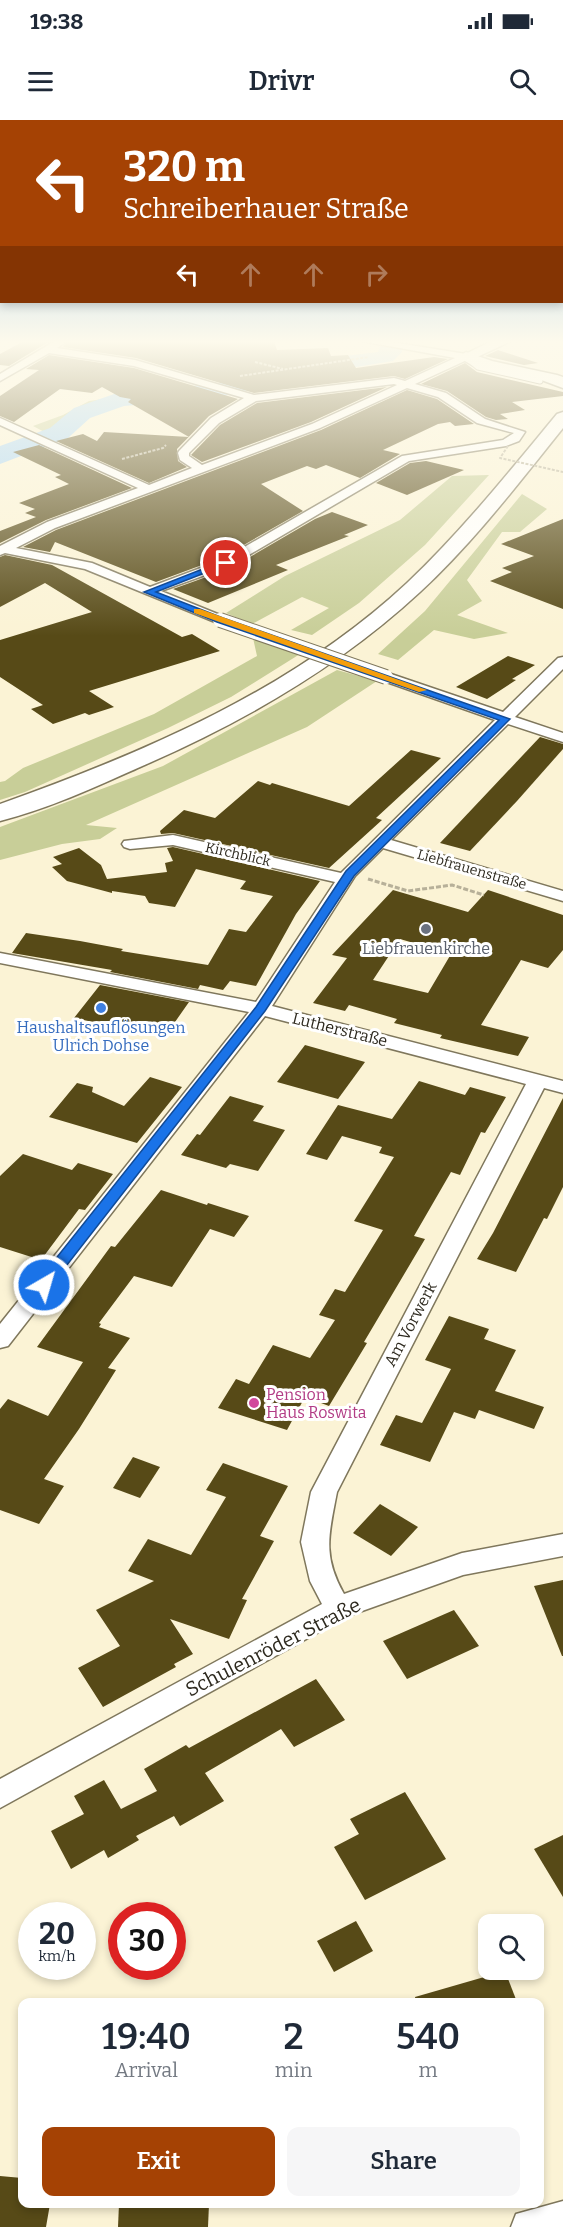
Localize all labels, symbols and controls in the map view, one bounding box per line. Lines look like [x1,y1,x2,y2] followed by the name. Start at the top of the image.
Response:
[30,8,84,35] text: 19:38
[24,65,57,98] icon: menu
[249,65,314,97] text: Drivr
[506,65,539,98] icon: search
[123,142,245,192] text: 320 m
[24,144,102,222] icon: left
[123,193,409,225] text: Schreiberhauer Straße
[171,258,204,291] icon: left
[234,258,267,291] icon: ahead
[297,258,330,291] icon: ahead
[360,258,393,291] icon: right
[200,537,251,588] pin
[209,546,242,579] icon: arrive
[204,839,272,870] street label: Kirchblick
[415,846,528,893] street label: Liebfrauenstraße
[419,922,433,936] marker: Liebfrauenkirche
[362,939,490,958] place label: Liebfrauenkirche
[94,1001,108,1015] marker: Haushaltsauflösungen Ulrich Dohse
[290,1008,389,1050] street label: Lutherstraße
[17,1018,185,1055] place label: Haushaltsauflösungen Ulrich Dohse
[12,1253,76,1317] position arrow
[380,1279,441,1370] street label: Am Vorwerk
[266,1385,367,1422] place label: Pension Haus Roswita
[247,1396,261,1410] marker: Pension Haus Roswita
[181,1592,365,1702] street label: Schulenröder Straße
[108,1902,186,1980] speed limit sign: 30
[478,1914,544,1980] map controls
[478,1914,544,1980] button: search
[39,1916,75,1952] text: 20
[38,1947,76,1965] text: km/h
[102,2015,191,2059] text: 19:40
[283,2015,304,2059] text: 2
[396,2015,460,2059] text: 540
[115,2058,178,2082] text: Arrival
[275,2058,312,2082] text: min
[419,2058,438,2082] text: m
[42,2127,275,2196] button: Exit
[287,2127,520,2196] button: Share

